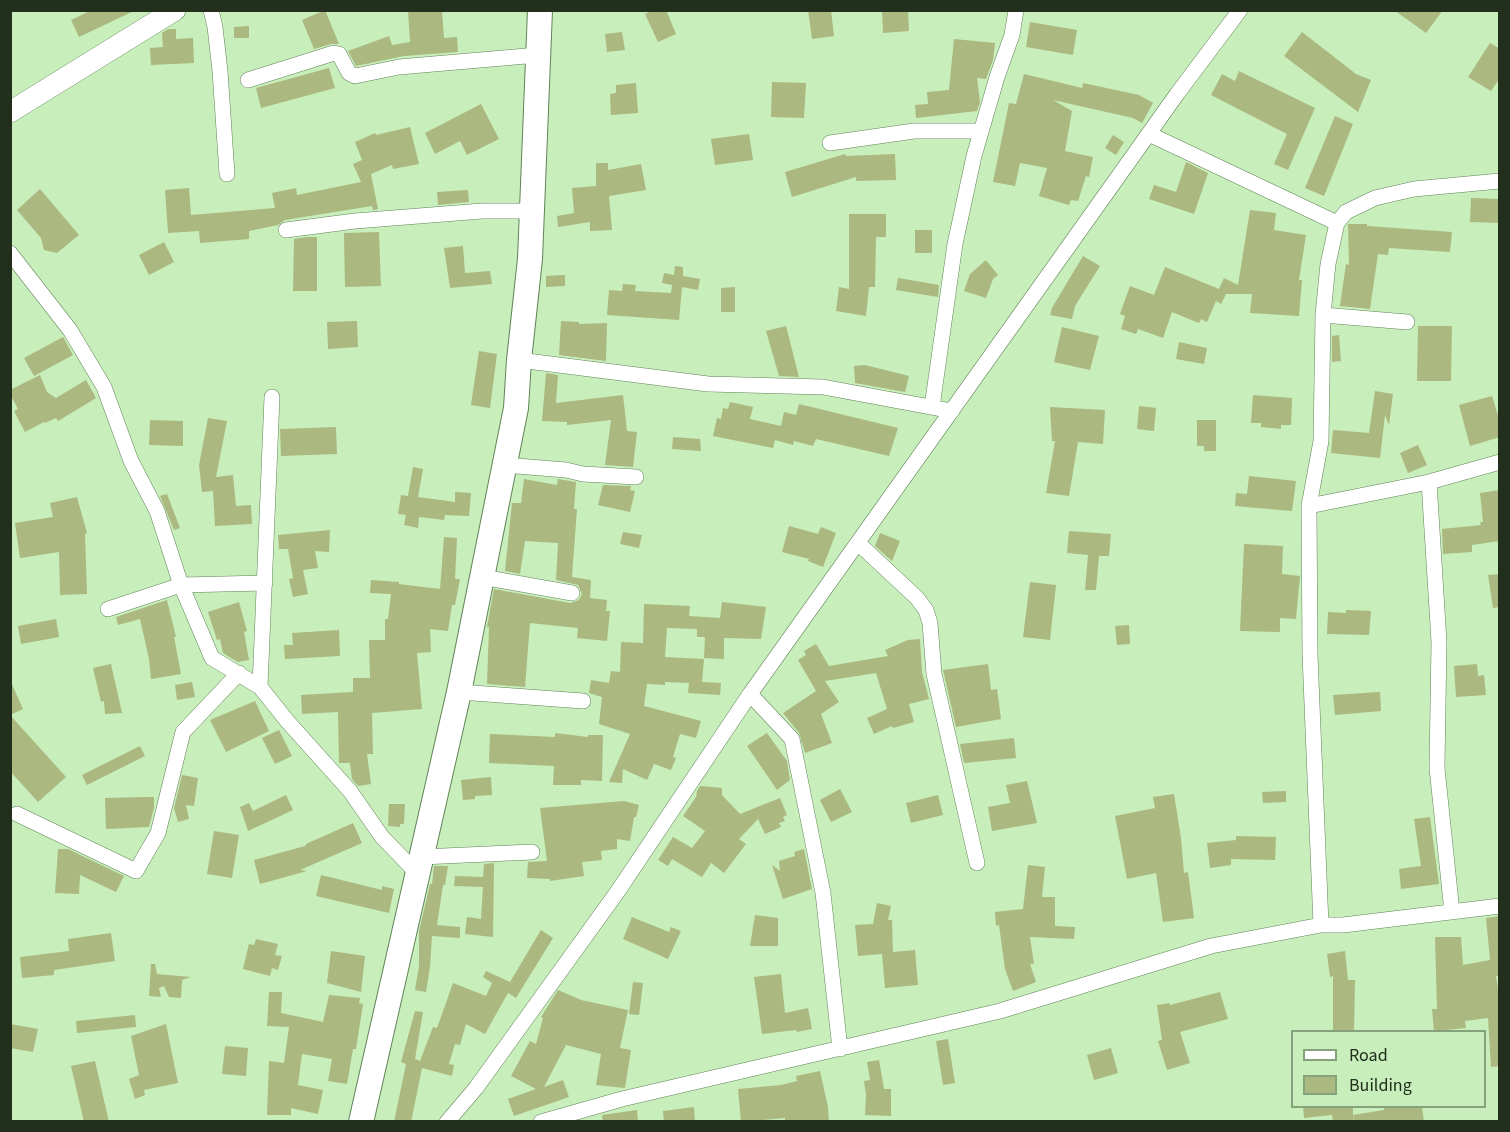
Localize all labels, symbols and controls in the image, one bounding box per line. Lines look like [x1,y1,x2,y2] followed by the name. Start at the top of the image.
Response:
[1291,1030,1486,1108] legend
[1349,1043,1388,1068] text: Road
[1349,1073,1412,1098] text: Building

